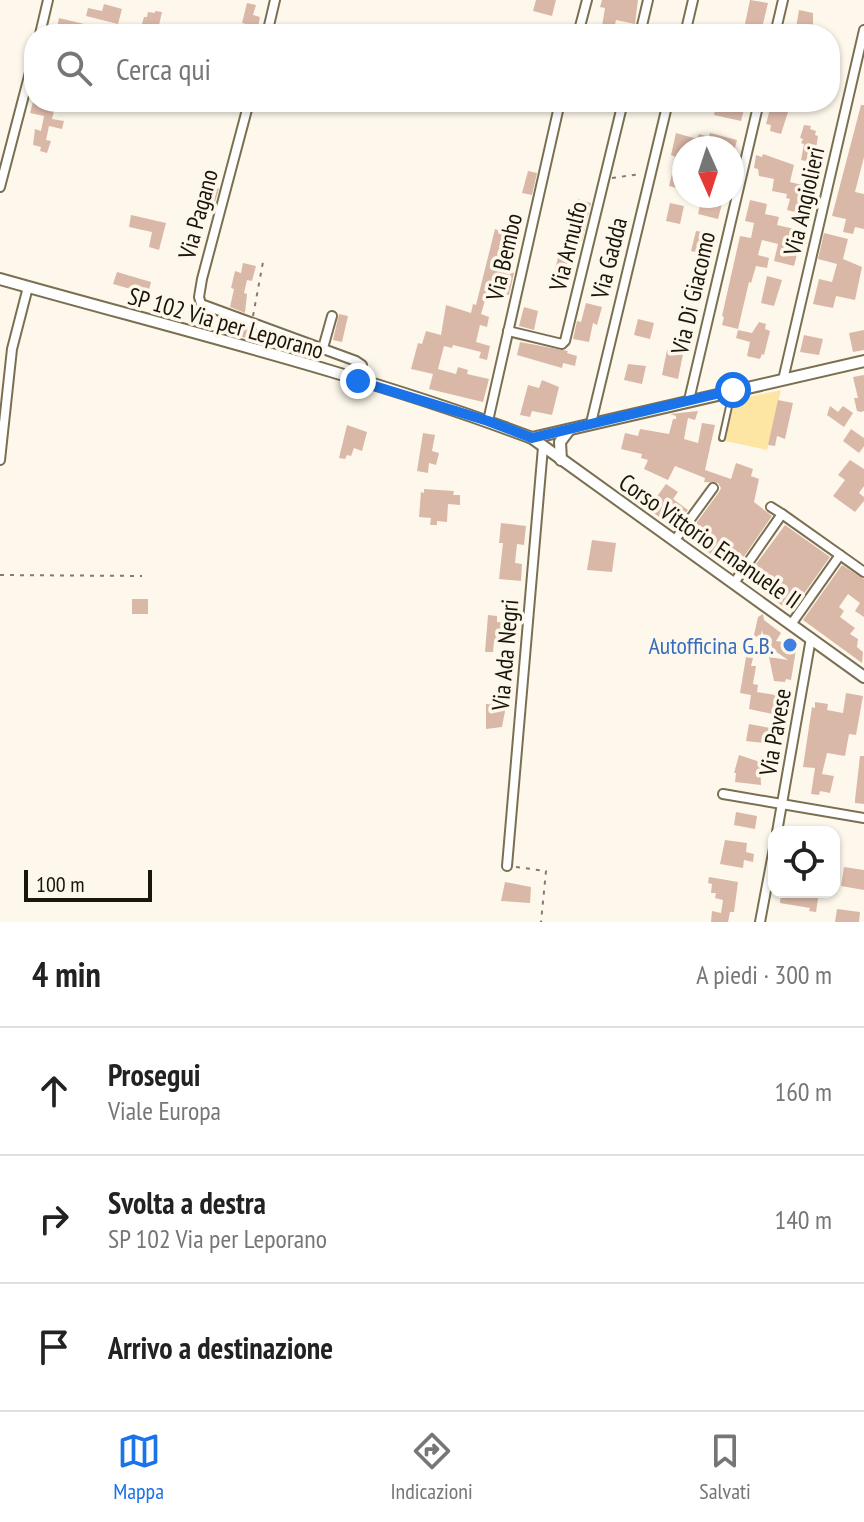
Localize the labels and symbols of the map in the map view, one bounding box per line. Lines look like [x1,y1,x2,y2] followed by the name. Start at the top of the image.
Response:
[672,136,744,208] north arrow
[776,144,832,259] street label: Via Angiolieri
[171,166,225,263] street label: Via Pagano
[542,198,594,295] street label: Via Arnulfo
[479,210,529,305] street label: Via Bembo
[584,214,634,303] street label: Via Gadda
[664,229,722,358] street label: Via Di Giacomo
[125,280,327,366] street label: SP 102 Via per Leporano
[340,363,376,399] route end
[715,372,751,408] route start
[613,467,807,615] street label: Corso Vittorio Emanuele II
[485,598,525,713] street label: Via Ada Negri
[648,630,774,661] place label: Autofficina G.B.
[781,636,799,654] marker: Autofficina G.B.
[752,686,798,779] street label: Via Pavese
[24,866,152,902] scale bar

